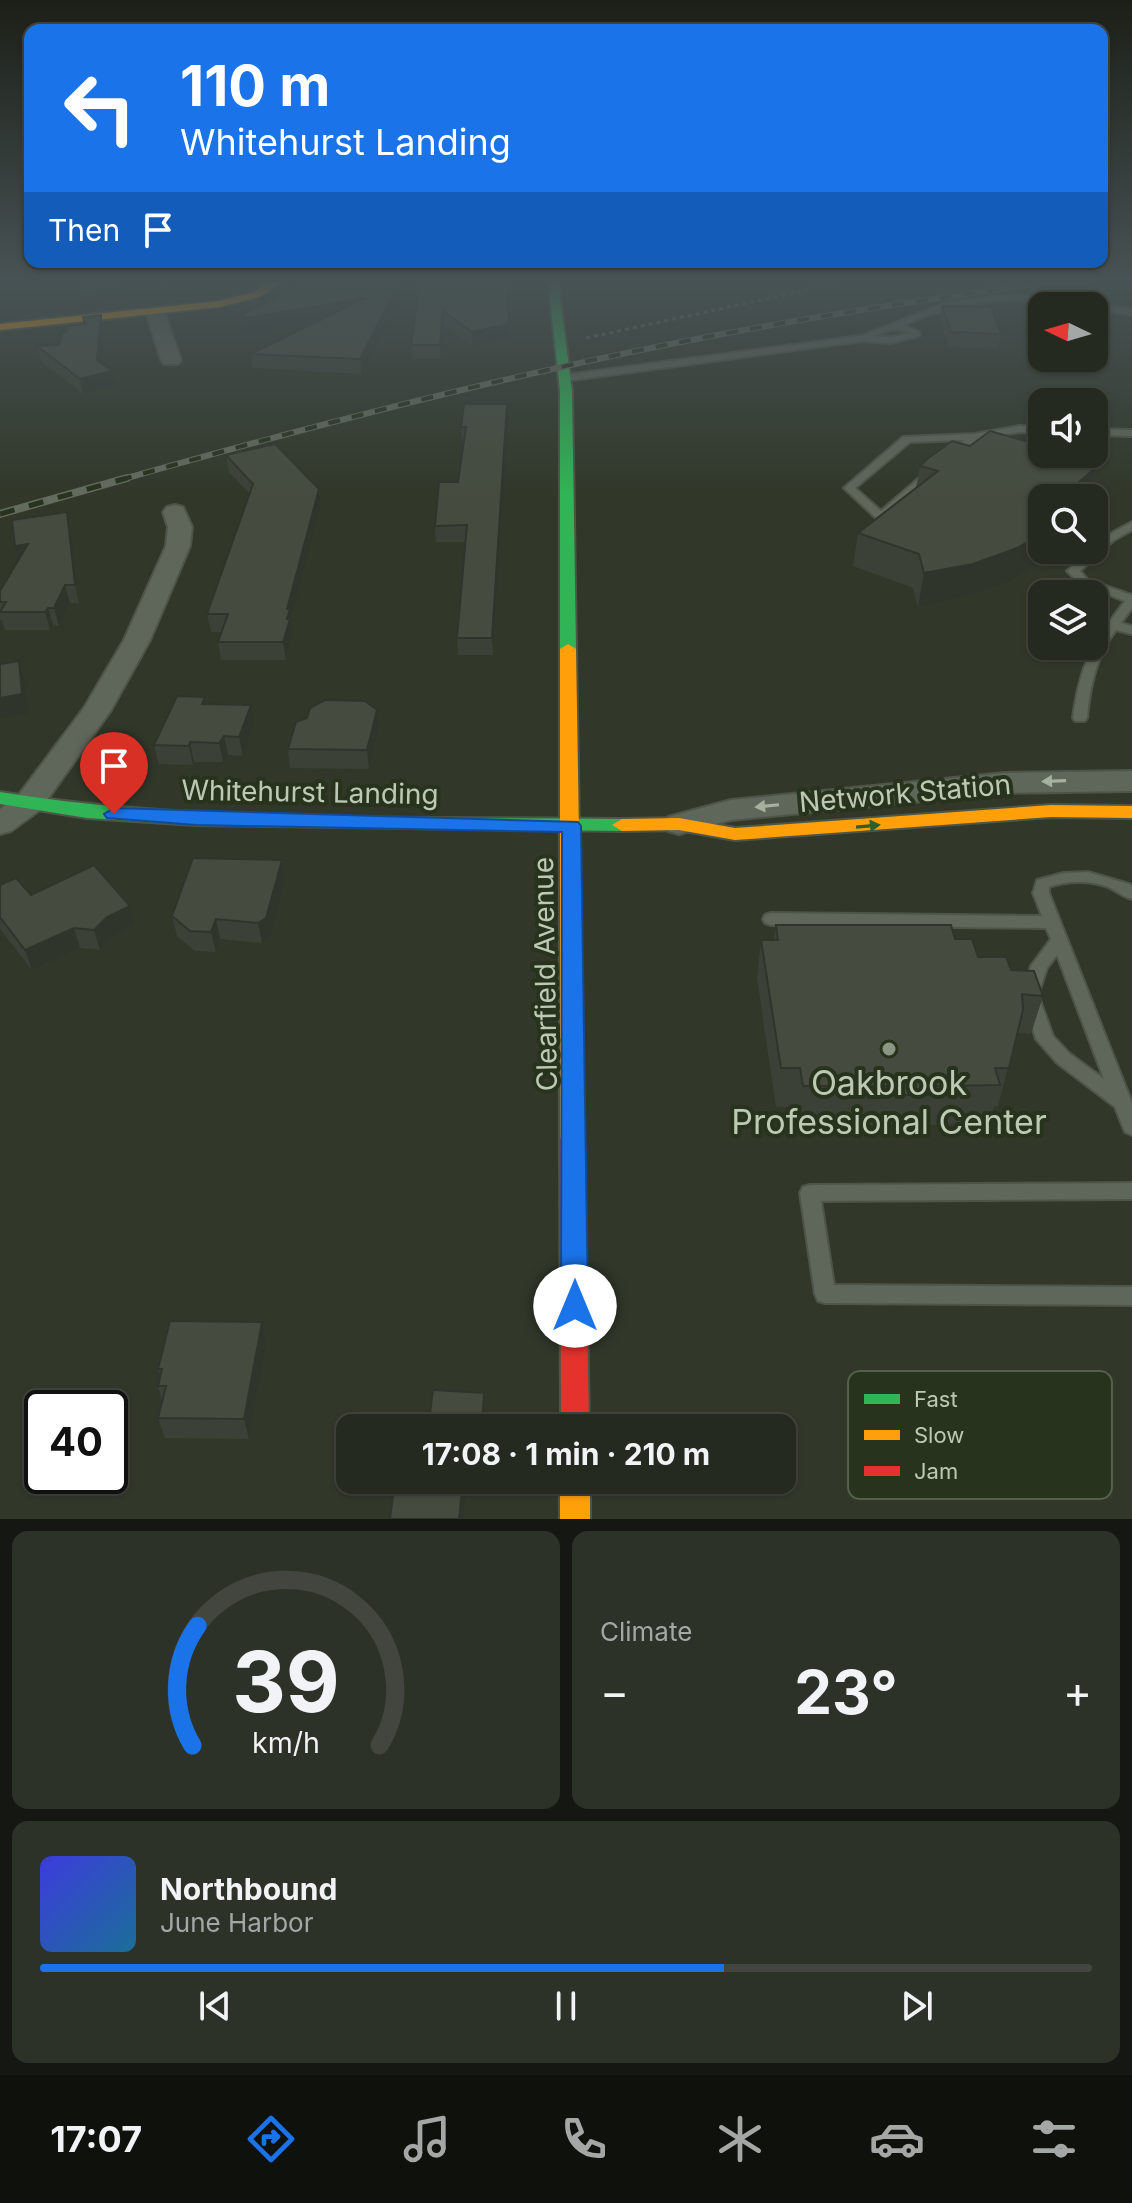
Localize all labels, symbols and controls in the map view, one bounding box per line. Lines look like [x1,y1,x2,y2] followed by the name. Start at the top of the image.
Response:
[180,52,330,120] text: 110 m
[48,56,152,160] icon: left
[180,120,511,164] text: Whitehurst Landing
[136,208,180,252] icon: arrive
[48,212,120,248] text: Then
[1028,292,1108,372] north arrow
[1028,292,1108,660] map controls
[1028,388,1108,468] button: sound
[1028,484,1108,564] button: search
[1028,580,1108,660] button: layers
[80,732,148,814] pin
[92,744,136,788] icon: arrive
[798,767,1012,819] street label: Network Station
[181,773,439,811] street label: Whitehurst Landing
[1041,775,1066,788] one-way arrow
[754,800,779,813] one-way arrow
[856,819,881,832] one-way arrow
[526,857,564,1091] street label: Clearfield Avenue
[880,1040,898,1058] marker: Oakbrook Professional Center
[731,1062,1047,1142] place label: Oakbrook Professional Center
[533,1264,617,1348] position arrow
[848,1371,1112,1499] legend
[914,1386,958,1412] text: Fast
[24,1390,128,1494] speed limit sign: 40
[914,1422,964,1448] text: Slow
[422,1436,710,1472] text: 17:08 · 1 min · 210 m
[914,1458,958,1484] text: Jam
[600,1616,692,1647] text: Climate
[232,1631,340,1732] text: 39
[794,1656,898,1728] text: 23°
[600,1665,629,1719] text: −
[1063,1665,1092,1719] text: +
[252,1725,320,1760] text: km/h
[160,1871,337,1907] text: Northbound
[160,1907,313,1938] text: June Harbor
[193,1984,237,2028] icon: previous
[544,1984,588,2028] icon: pause
[895,1984,939,2028] icon: next
[243,2111,299,2167] icon: directions
[399,2111,455,2167] icon: music
[556,2111,612,2167] icon: phone
[712,2111,768,2167] icon: climate
[869,2111,925,2167] icon: car
[1026,2111,1082,2167] icon: filters
[50,2117,142,2161] text: 17:07

